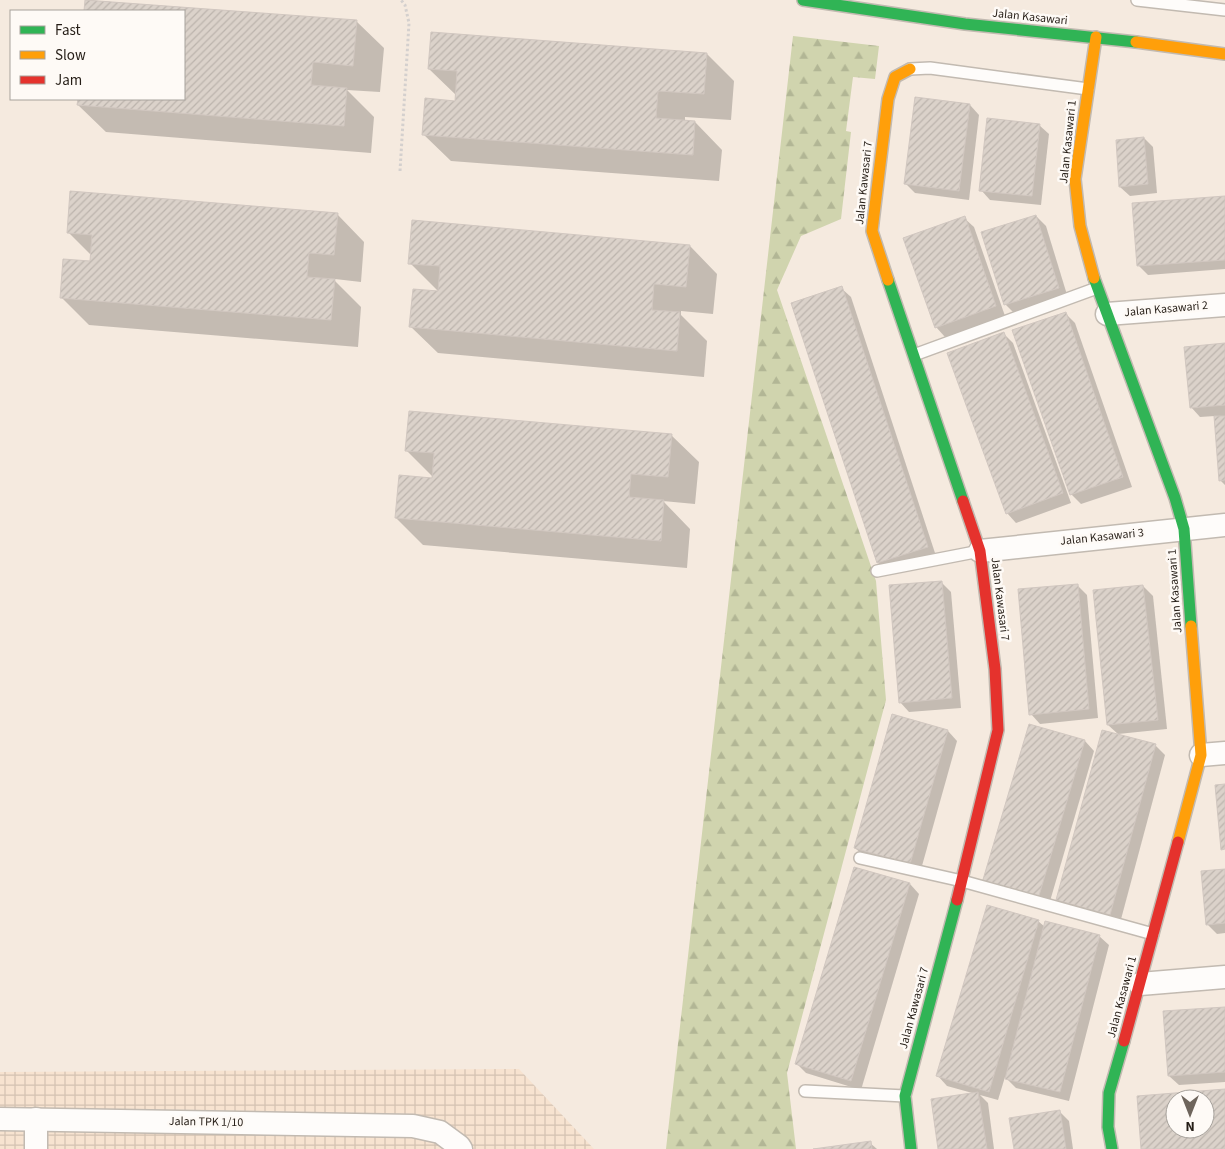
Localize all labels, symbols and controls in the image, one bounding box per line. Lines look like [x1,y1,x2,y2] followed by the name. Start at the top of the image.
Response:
[992,5,1069,29] street label: Jalan Kasawari
[10,10,185,100] legend
[55,20,81,41] text: Fast
[55,45,86,66] text: Slow
[55,70,82,91] text: Jam
[1055,99,1081,185] street label: Jalan Kasawari 1
[851,140,877,226] street label: Jalan Kawasari 7
[1123,297,1209,321] street label: Jalan Kasawari 2
[1059,524,1145,550] street label: Jalan Kasawari 3
[1164,548,1186,633] street label: Jalan Kasawari 1
[986,556,1014,642] street label: Jalan Kawasari 7
[1103,954,1141,1040] street label: Jalan Kasawari 1
[895,965,933,1051] street label: Jalan Kawasari 7
[1165,1089,1215,1139] north arrow
[169,1113,243,1131] street label: Jalan TPK 1/10
[1185,1116,1195,1136] text: N

